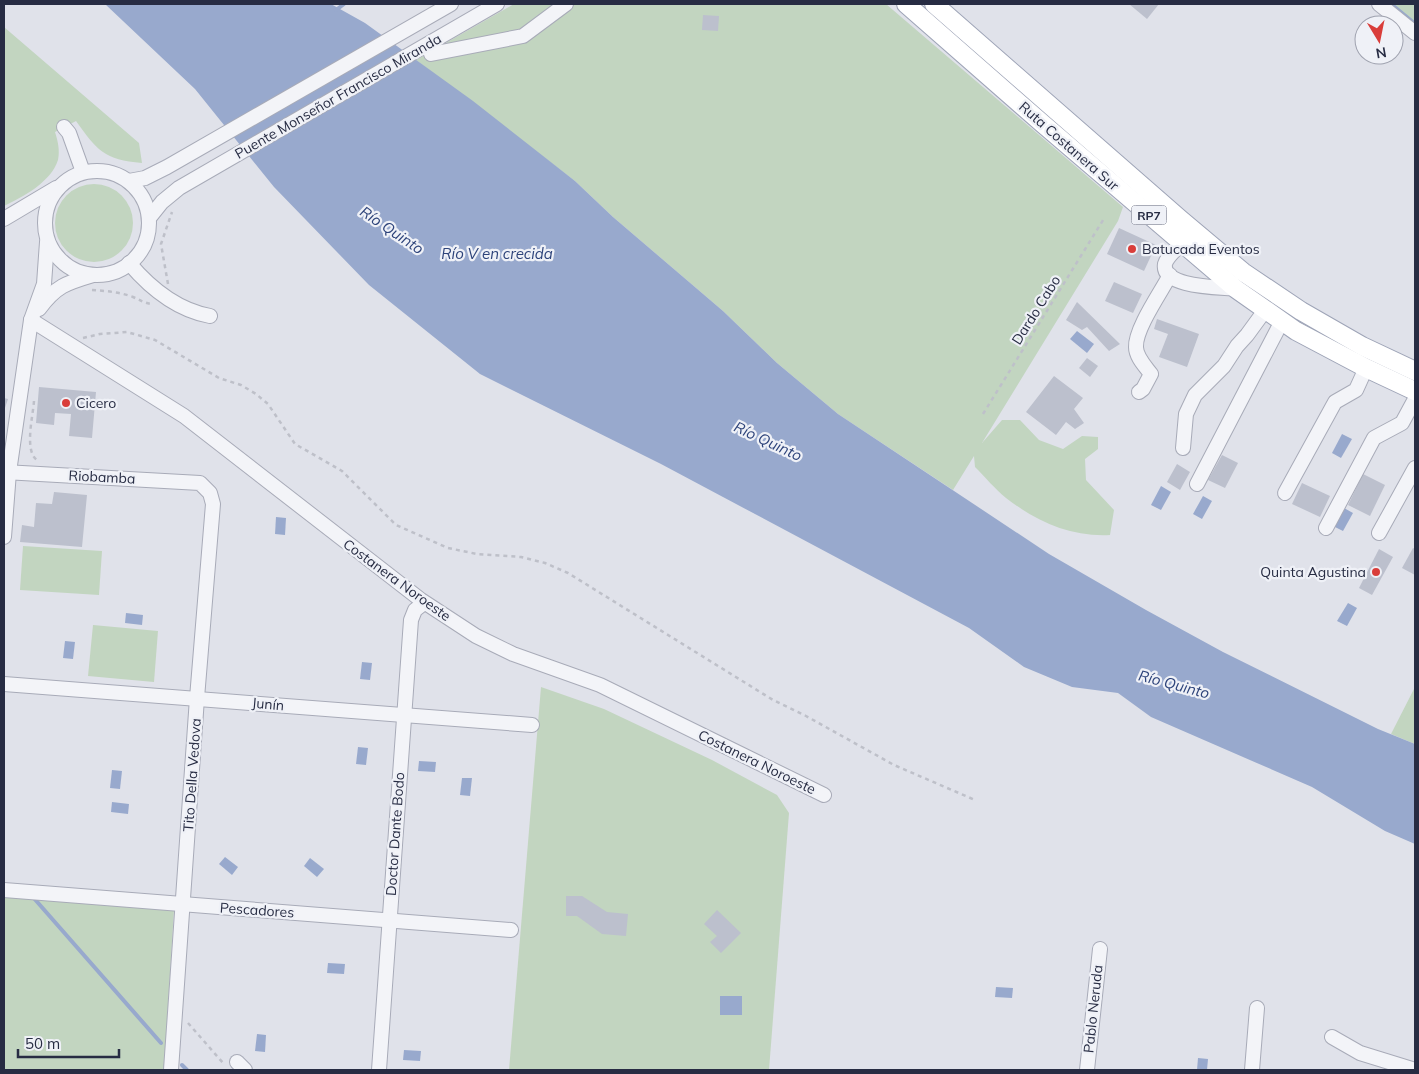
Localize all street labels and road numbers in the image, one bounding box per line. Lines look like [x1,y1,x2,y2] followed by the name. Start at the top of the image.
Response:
[232,29,444,163] street label: Puente Monseñor Francisco Miranda
[1015,98,1123,195] street label: Ruta Costanera Sur
[1132,206,1166,224] road number: RP7
[1008,272,1064,348] street label: Dardo Cabo
[68,466,136,488] street label: Riobamba
[340,535,454,625] street label: Costanera Noroeste
[251,694,285,714] street label: Junín
[179,718,205,832] street label: Tito Della Vedova
[695,726,819,798] street label: Costanera Noroeste
[382,772,408,896] street label: Doctor Dante Bodo
[219,898,295,922] street label: Pescadores
[1079,964,1107,1054] street label: Pablo Neruda

